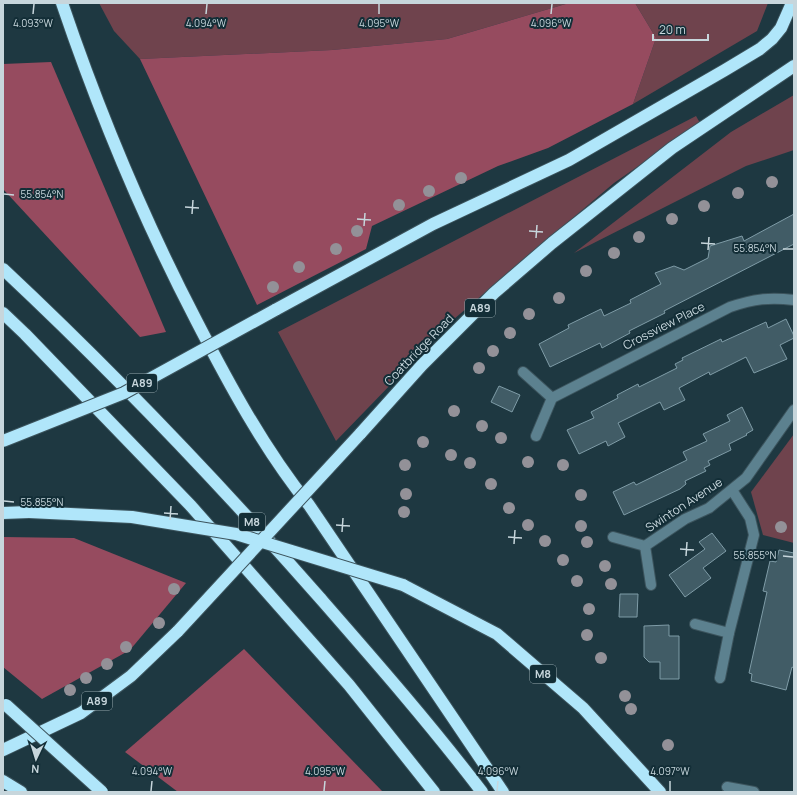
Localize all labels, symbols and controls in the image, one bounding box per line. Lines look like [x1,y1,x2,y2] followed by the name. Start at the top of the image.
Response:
[13,16,54,30] text: 4.093°W
[186,16,227,30] text: 4.094°W
[359,16,400,30] text: 4.095°W
[531,16,572,30] text: 4.096°W
[653,16,708,42] scale bar
[659,21,686,38] text: 20 m
[21,187,64,201] text: 55.854°N
[734,241,777,255] text: 55.854°N
[620,298,708,353] street label: Crossview Place
[465,299,495,317] road number: A89
[380,310,457,389] street label: Coatbridge Road
[127,374,157,392] road number: A89
[642,473,726,536] street label: Swinton Avenue
[21,495,64,509] text: 55.855°N
[239,513,265,531] road number: M8
[734,548,777,562] text: 55.855°N
[530,665,556,683] road number: M8
[82,692,112,710] road number: A89
[16,739,56,779] north arrow
[31,762,40,777] text: N
[132,764,173,778] text: 4.094°W
[305,764,346,778] text: 4.095°W
[478,764,519,778] text: 4.096°W
[650,764,690,778] text: 4.097°W

